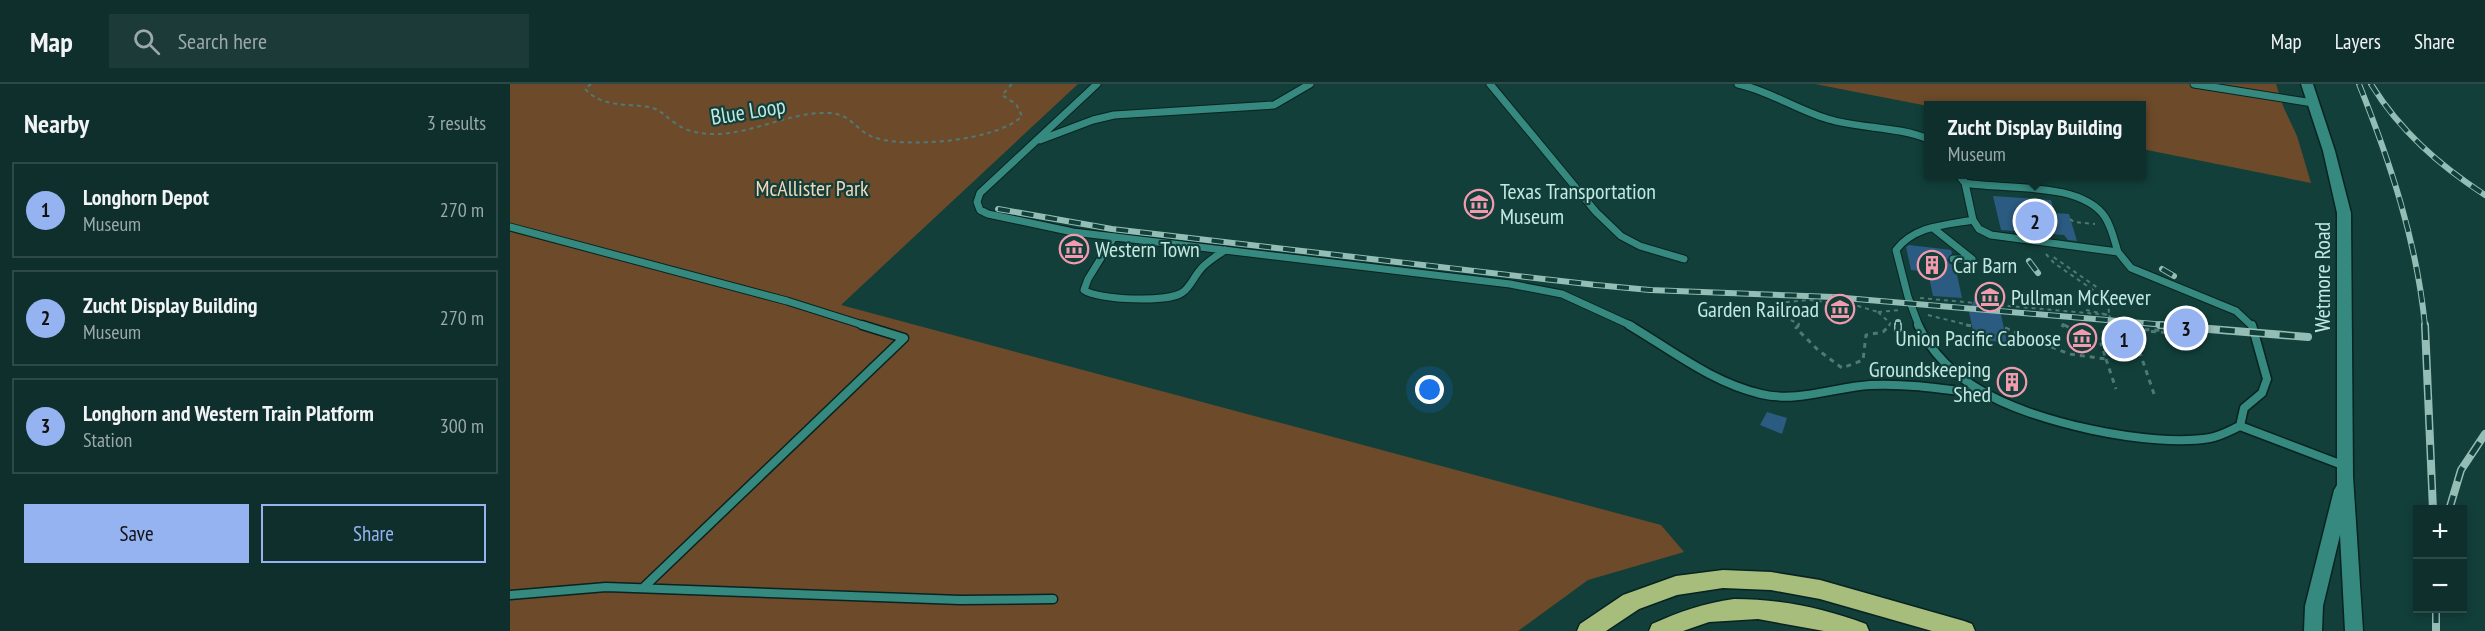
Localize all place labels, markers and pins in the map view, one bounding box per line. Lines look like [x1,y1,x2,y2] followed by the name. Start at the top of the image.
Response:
[1500,177,1656,230] place label: Texas Transportation Museum
[1463,188,1495,220] museum icon: Texas Transportation Museum
[2016,198,2054,244] pin: 2
[1058,233,1090,265] museum icon: Western Town
[1095,235,1200,263] place label: Western Town
[1916,249,1948,281] building icon: Car Barn
[1953,251,2017,279] place label: Car Barn
[1974,281,2006,313] museum icon: Pullman McKeever
[2011,283,2151,311] place label: Pullman McKeever
[1824,293,1856,325] museum icon: Garden Railroad
[1697,295,1819,323] place label: Garden Railroad
[2166,306,2206,350] pin: 3
[2104,316,2144,362] pin: 1
[2066,322,2098,354] museum icon: Union Pacific Caboose
[1895,324,2061,352] place label: Union Pacific Caboose
[1869,355,1991,408] place label: Groundskeeping Shed
[1996,366,2028,398] building icon: Groundskeeping Shed

